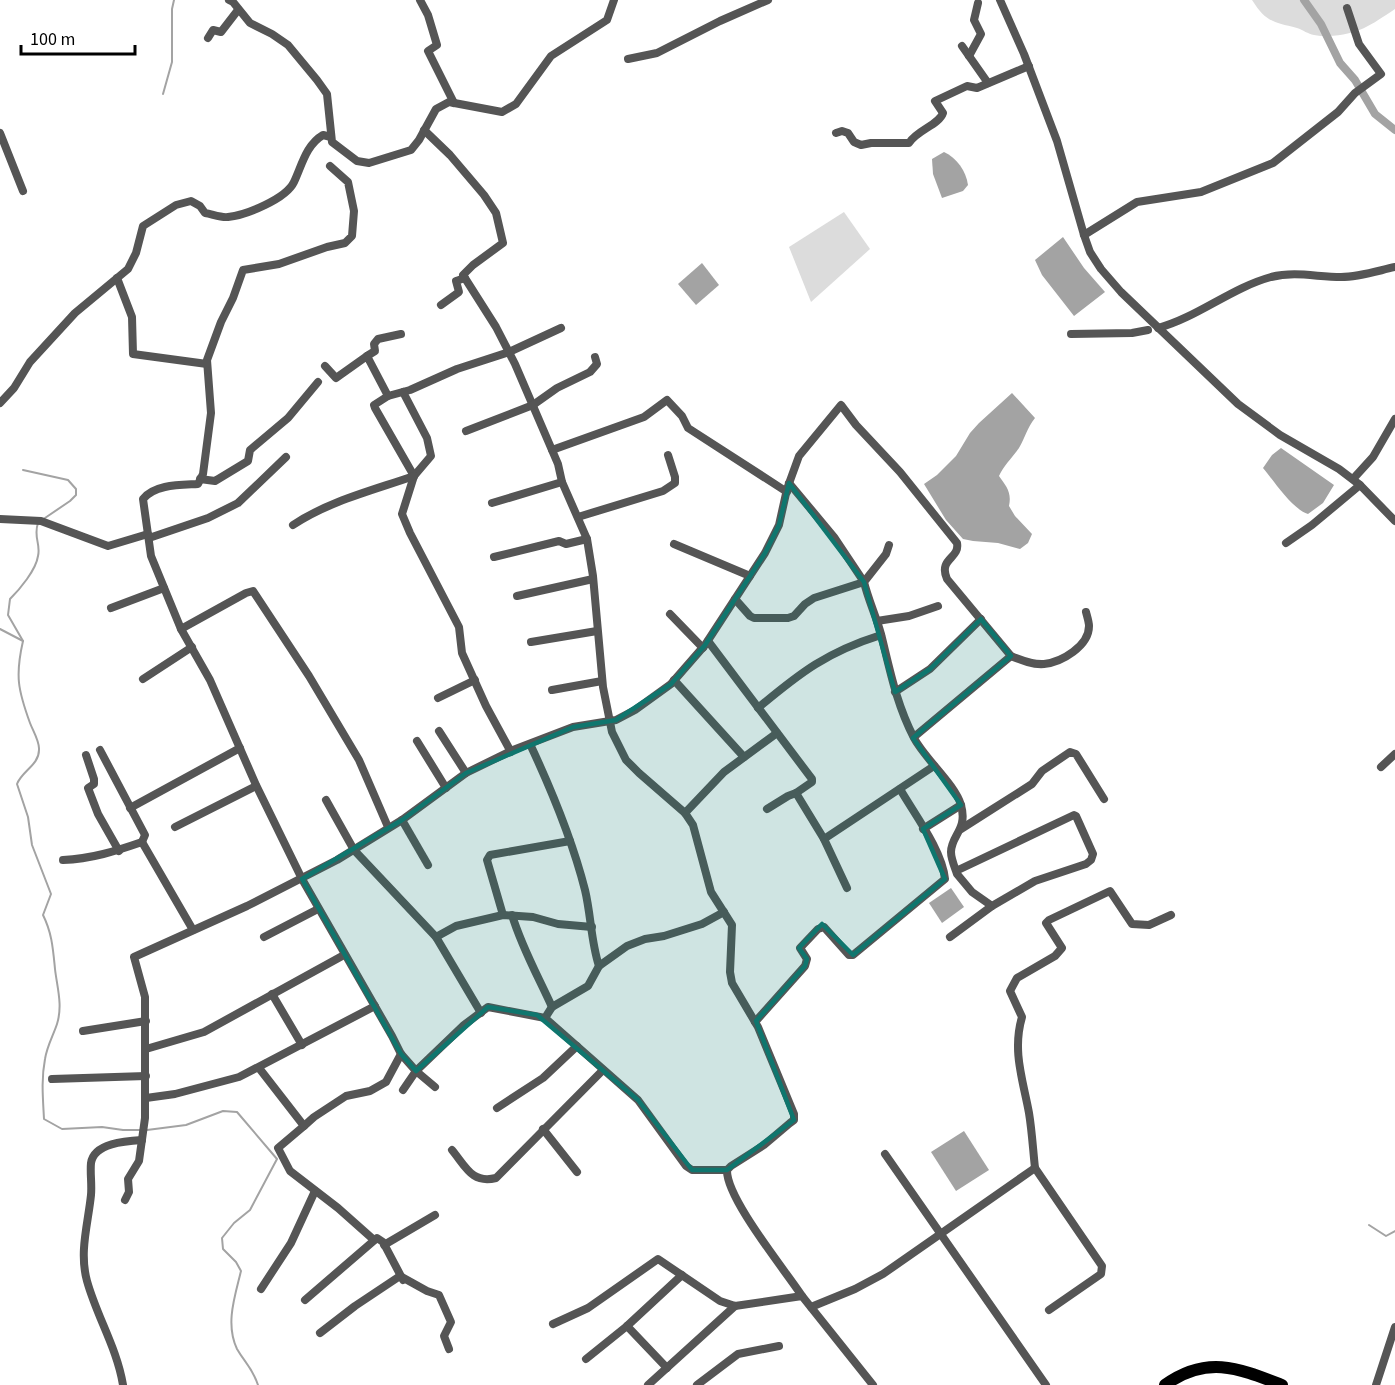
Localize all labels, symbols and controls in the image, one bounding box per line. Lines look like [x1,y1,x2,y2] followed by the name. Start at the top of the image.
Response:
[21,18,135,56] scale bar
[30,27,75,52] text: 100 m

